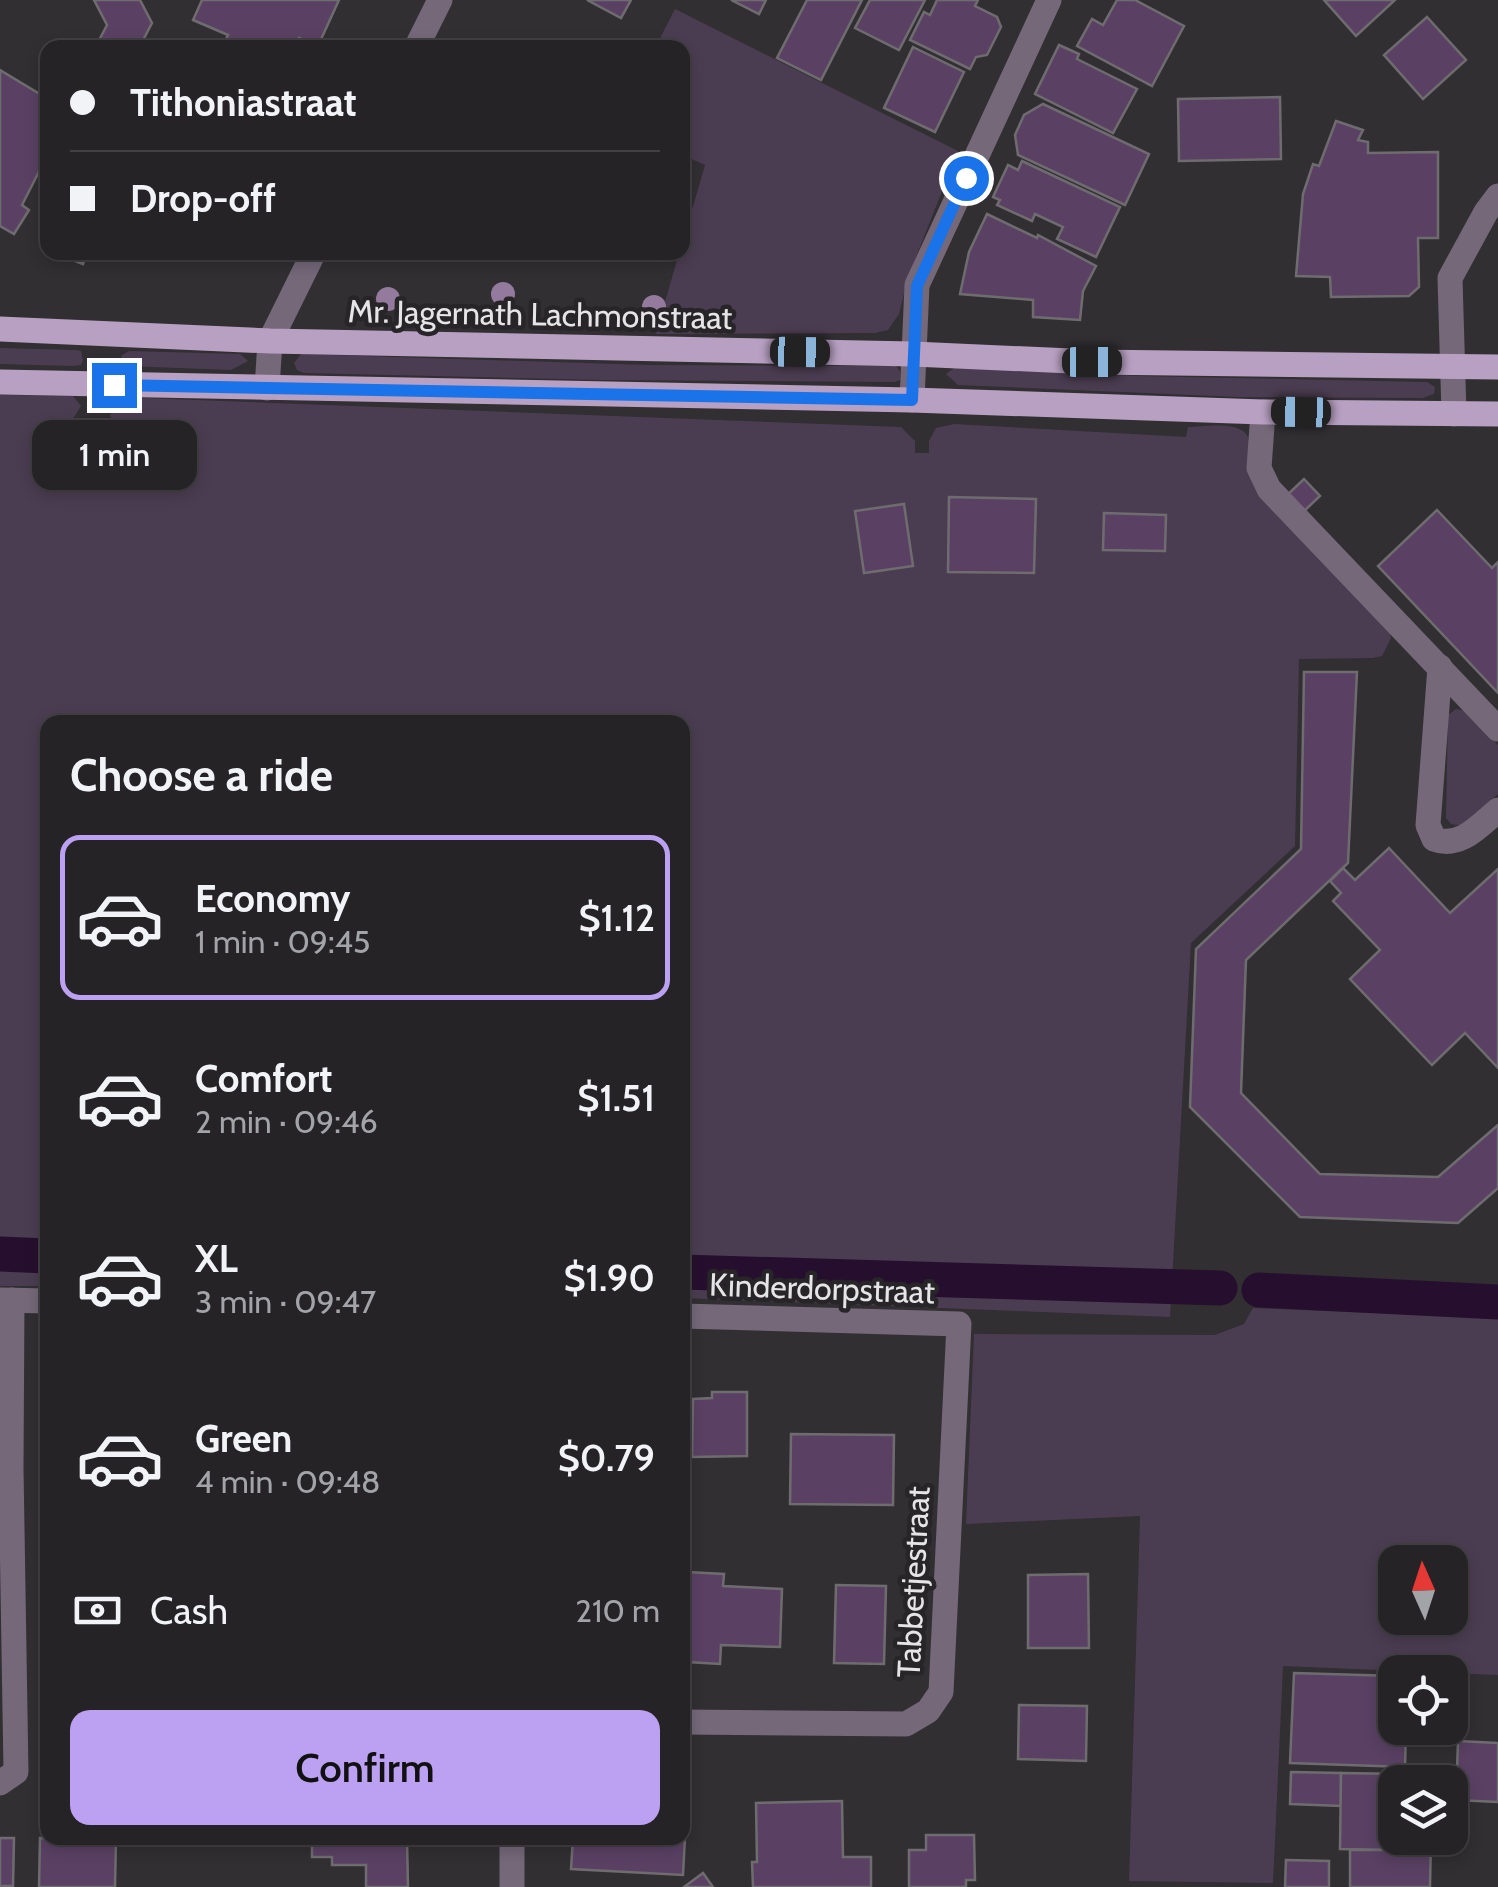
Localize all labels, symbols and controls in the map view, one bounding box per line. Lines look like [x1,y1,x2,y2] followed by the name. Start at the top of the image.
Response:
[130,79,357,126] text: Tithoniastraat
[944,156,989,201] route start
[130,175,276,222] text: Drop-off
[347,291,733,337] street label: Mr. Jagernath Lachmonstraat
[770,336,830,368] car
[1062,347,1122,377] car
[92,363,137,408] route end
[1271,396,1331,428] car
[32,420,196,490] callout: 1 min
[79,435,150,474] text: 1 min
[70,748,333,802] text: Choose a ride
[75,873,165,963] icon: car
[195,875,350,922] text: Economy
[578,894,655,941] text: $1.12
[195,922,370,961] text: 1 min · 09:45
[75,1053,165,1143] icon: car
[195,1055,332,1102] text: Comfort
[577,1074,655,1121] text: $1.51
[195,1102,378,1141] text: 2 min · 09:46
[75,1233,165,1323] icon: car
[195,1235,238,1282] text: XL
[563,1254,655,1301] text: $1.90
[708,1265,936,1311] street label: Kinderdorpstraat
[195,1282,376,1321] text: 3 min · 09:47
[75,1413,165,1503] icon: car
[195,1415,292,1462] text: Green
[558,1434,655,1481] text: $0.79
[195,1462,381,1501] text: 4 min · 09:48
[889,1485,937,1679] street label: Tabbetjestraat
[1378,1545,1468,1635] north arrow
[1378,1545,1468,1855] map controls
[70,1583,125,1638] icon: cash
[150,1587,228,1634] text: Cash
[575,1591,660,1630] text: 210 m
[1378,1655,1468,1745] button: locate
[70,1710,660,1825] button: Confirm
[1378,1765,1468,1855] button: layers

